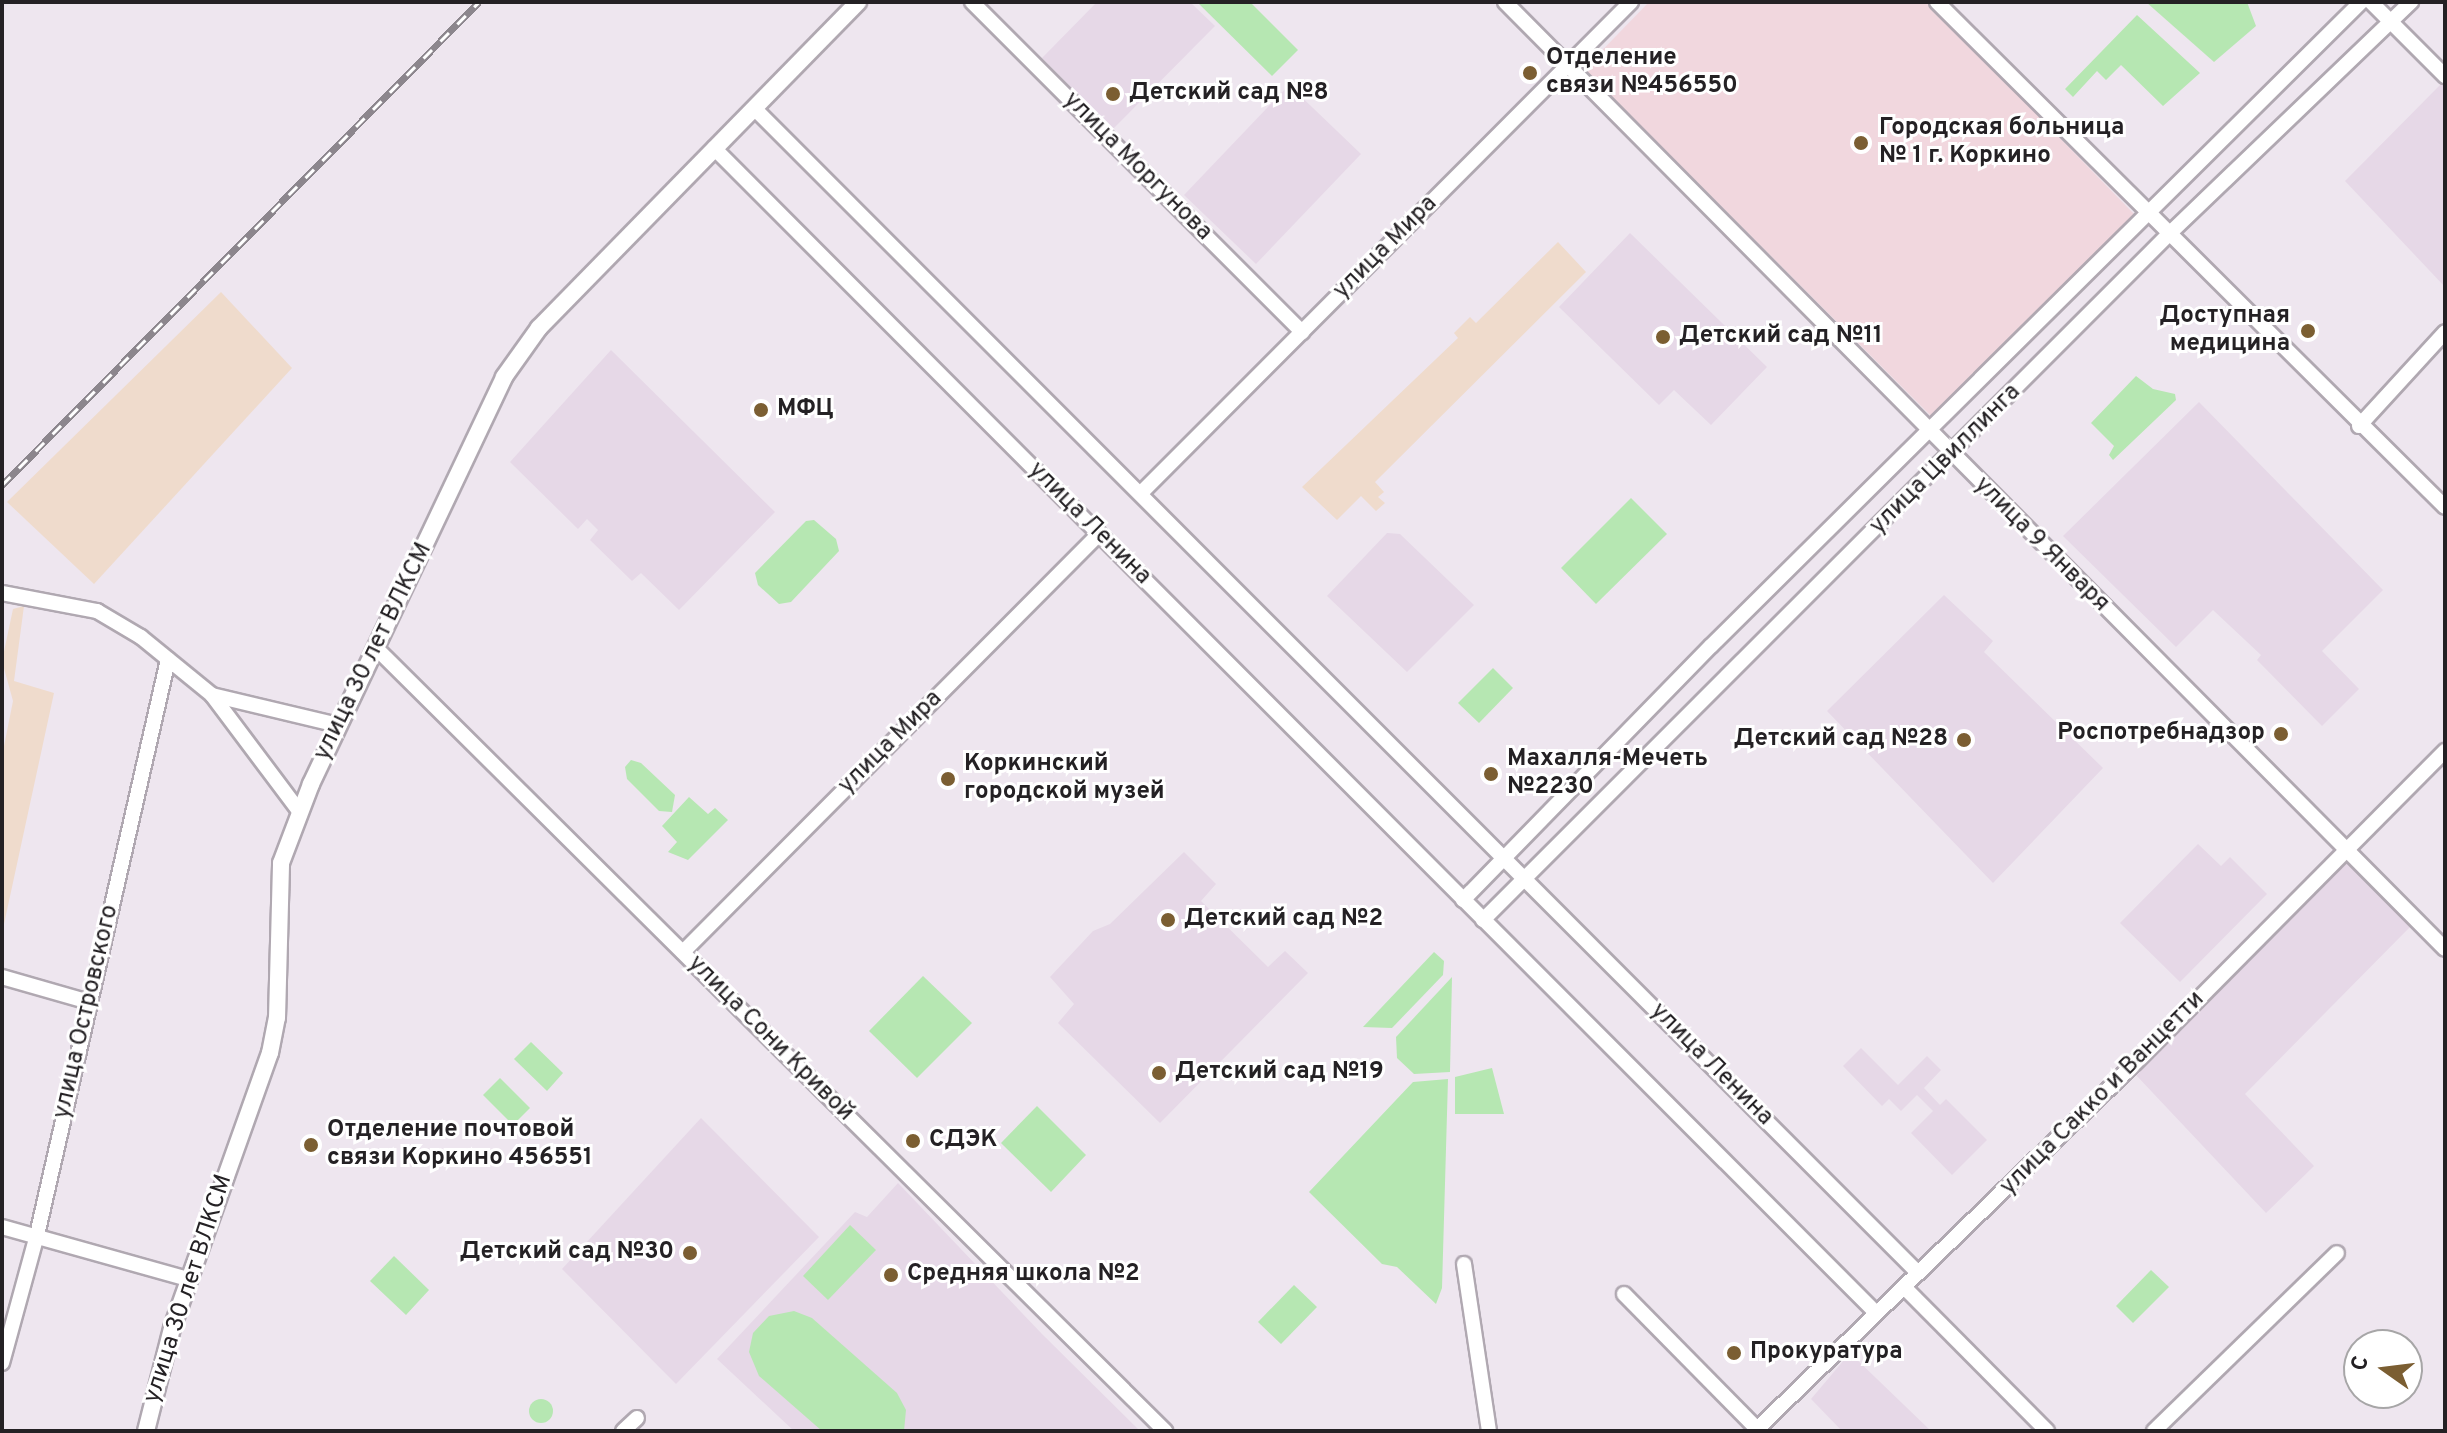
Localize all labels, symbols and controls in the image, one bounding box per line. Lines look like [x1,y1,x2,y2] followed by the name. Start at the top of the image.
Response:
[1546,45,1738,101] place label: Отделение связи №456550
[1521,64,1539,82] marker: Отделение связи №456550
[1129,80,1328,108] place label: Детский сад №8
[1104,85,1122,103] marker: Детский сад №8
[1057,87,1217,247] street label: улица Моргунова
[1879,115,2124,171] place label: Городская больница № 1 г. Коркино
[1850,132,1872,154] marker: Городская больница № 1 г. Коркино
[1328,190,1444,306] street label: улица Мира
[2160,303,2290,359] place label: Доступная медицина
[2297,320,2319,342] marker: Доступная медицина
[1679,323,1883,351] place label: Детский сад №11
[1654,328,1672,346] marker: Детский сад №11
[1865,379,2027,541] street label: улица Цвиллинга
[777,396,834,424] place label: МФЦ
[752,401,770,419] marker: МФЦ
[1022,457,1156,591] street label: улица Ленина
[1967,471,2115,619] street label: улица 9 Января
[309,538,439,766] street label: улица 30 лет ВЛКСМ
[833,685,949,801] street label: улица Мира
[2057,720,2265,748] place label: Роспотребнадзор
[2272,725,2290,743] marker: Роспотребнадзор
[1734,726,1948,754] place label: Детский сад №28
[1955,731,1973,749] marker: Детский сад №28
[1507,746,1708,802] place label: Махалля-Мечеть №2230
[964,751,1165,807] place label: Коркинский городской музей
[1482,765,1500,783] marker: Махалля-Мечеть №2230
[939,770,957,788] marker: Коркинский городской музей
[48,902,126,1122] street label: улица Островского
[1184,906,1383,934] place label: Детский сад №2
[1159,911,1177,929] marker: Детский сад №2
[681,950,859,1128] street label: улица Сони Кривой
[1995,986,2211,1202] street label: улица Сакко и Ванцетти
[1644,998,1778,1132] street label: улица Ленина
[1175,1059,1384,1087] place label: Детский сад №19
[1150,1064,1168,1082] marker: Детский сад №19
[327,1117,593,1173] place label: Отделение почтовой связи Коркино 456551
[929,1127,997,1155] place label: СДЭК
[904,1132,922,1150] marker: СДЭК
[302,1136,320,1154] marker: Отделение почтовой связи Коркино 456551
[138,1171,240,1407] street label: улица 30 лет ВЛКСМ
[460,1239,674,1267] place label: Детский сад №30
[681,1244,699,1262] marker: Детский сад №30
[907,1261,1140,1289] place label: Средняя школа №2
[882,1266,900,1284] marker: Средняя школа №2
[2343,1329,2423,1409] north arrow
[1750,1339,1903,1367] place label: Прокуратура
[1725,1344,1743,1362] marker: Прокуратура
[2346,1353,2376,1374] text: С

